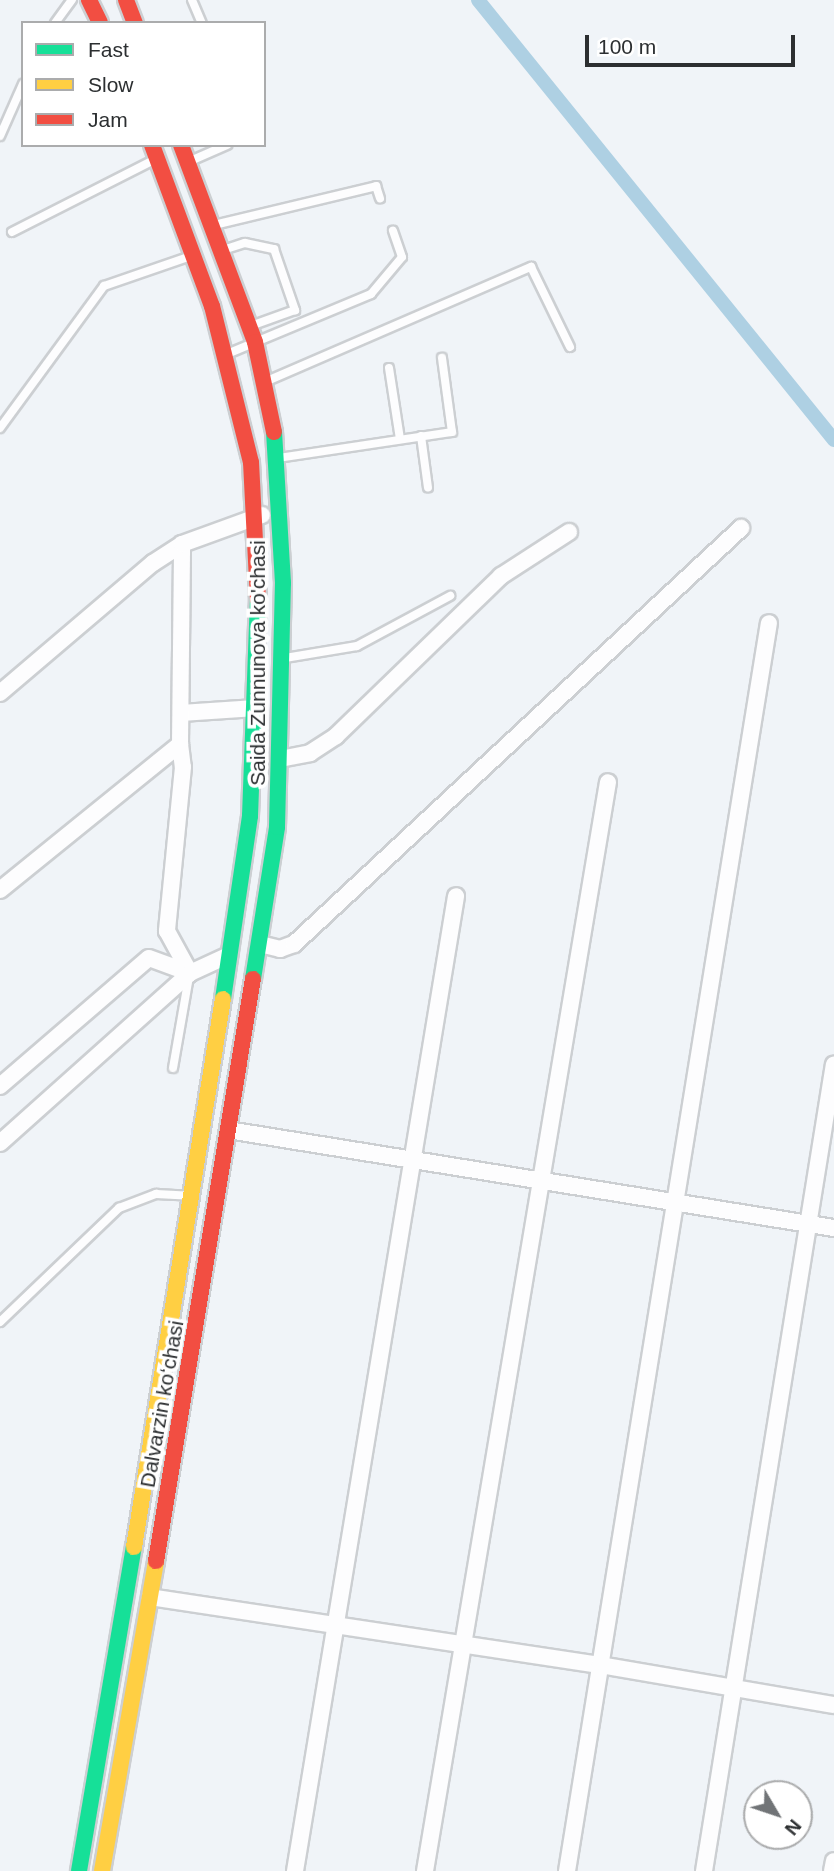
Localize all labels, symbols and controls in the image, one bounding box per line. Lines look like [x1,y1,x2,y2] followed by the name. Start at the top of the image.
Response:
[21,21,266,147] legend
[589,21,799,65] scale bar
[598,35,656,58] text: 100 m
[88,38,129,61] text: Fast
[88,73,134,96] text: Slow
[88,108,128,131] text: Jam
[245,540,271,786] street label: Saida Zunnunova ko'chasi
[135,1318,189,1490] street label: Dalvarzin koʻchasi
[743,1780,813,1850] north arrow
[781,1815,806,1839] text: N

